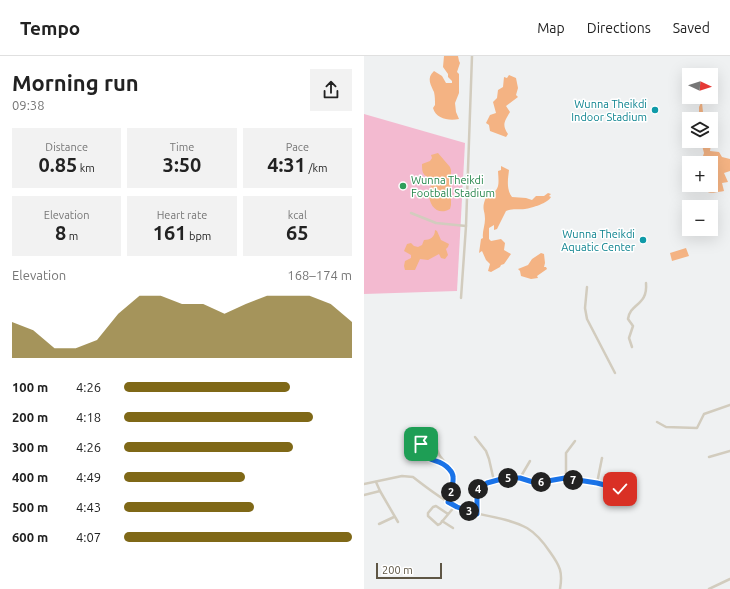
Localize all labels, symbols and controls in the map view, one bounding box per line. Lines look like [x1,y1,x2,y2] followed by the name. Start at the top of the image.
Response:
[20,17,80,39] text: Tempo
[537,20,565,36] text: Map
[587,20,651,36] text: Directions
[673,20,710,36] text: Saved
[682,68,718,104] north arrow
[682,68,718,236] map controls
[310,69,352,111] button: share
[12,70,139,95] text: Morning run
[12,98,45,112] text: 09:38
[571,98,647,123] place label: Wunna Theikdi Indoor Stadium
[650,105,660,115] marker: Wunna Theikdi Indoor Stadium
[682,112,718,148] button: layers
[45,141,88,153] text: Distance
[170,141,194,153] text: Time
[286,141,309,153] text: Pace
[38,153,77,176] text: 0.85
[163,153,201,176] text: 3:50
[267,153,306,176] text: 4:31
[682,156,718,192] button: +
[77,162,95,174] text: km
[306,162,328,174] text: /km
[411,174,495,199] place label: Wunna Theikdi Football Stadium
[398,181,408,191] marker: Wunna Theikdi Football Stadium
[682,200,718,236] button: −
[44,209,90,221] text: Elevation
[157,209,207,221] text: Heart rate
[288,209,307,221] text: kcal
[55,221,66,244] text: 8
[153,221,186,244] text: 161
[286,221,309,244] text: 65
[561,228,636,253] place label: Wunna Theikdi Aquatic Center
[66,230,78,242] text: m
[186,230,211,242] text: bpm
[638,235,648,245] marker: Wunna Theikdi Aquatic Center
[12,268,66,282] text: Elevation
[287,268,352,282] text: 168–174 m
[12,380,48,394] text: 100 m
[76,380,101,394] text: 4:26
[12,410,48,424] text: 200 m
[76,410,101,424] text: 4:18
[404,427,438,461] pin
[410,433,432,455] icon: arrive
[12,440,48,454] text: 300 m
[76,440,101,454] text: 4:26
[498,468,518,488] pin: 5
[12,470,48,484] text: 400 m
[76,470,101,484] text: 4:49
[563,470,583,490] pin: 7
[505,472,511,484] text: 5
[531,472,551,492] pin: 6
[603,472,637,506] pin
[570,474,576,486] text: 7
[538,476,544,488] text: 6
[609,478,631,500] icon: check
[468,479,488,499] pin: 4
[441,482,461,502] pin: 2
[475,483,481,495] text: 4
[448,486,454,498] text: 2
[12,500,48,514] text: 500 m
[76,500,101,514] text: 4:43
[459,501,479,521] pin: 3
[466,505,472,517] text: 3
[12,530,48,544] text: 600 m
[76,530,101,544] text: 4:07
[376,561,442,580] scale bar
[382,564,413,576] text: 200 m

